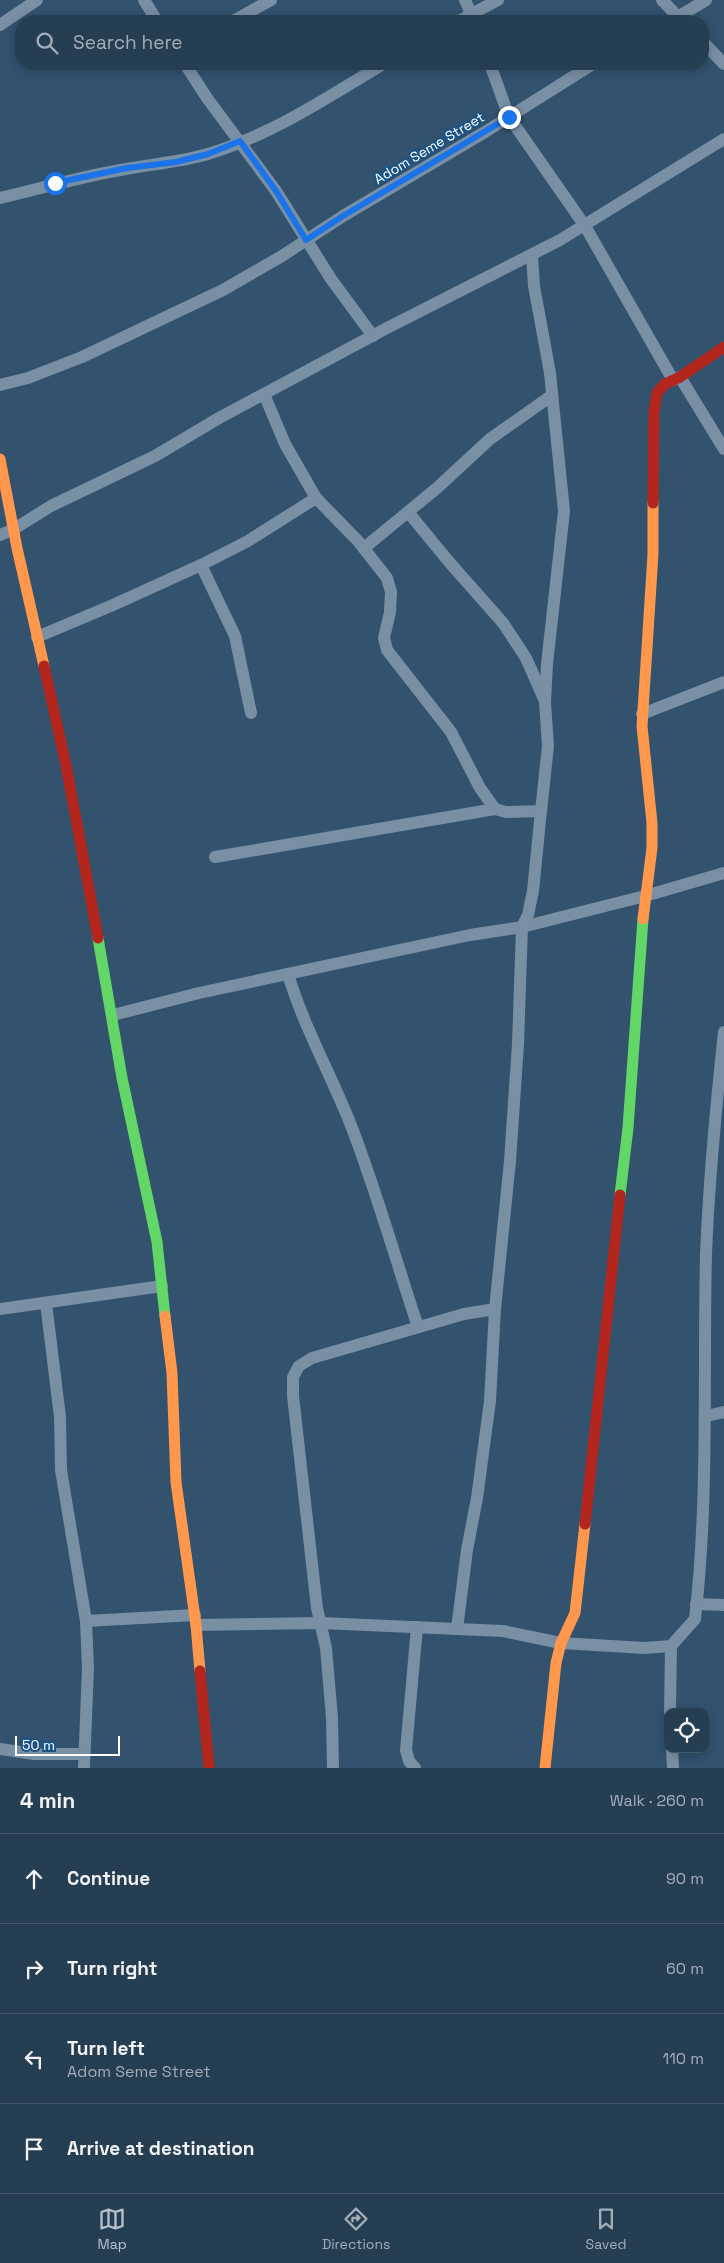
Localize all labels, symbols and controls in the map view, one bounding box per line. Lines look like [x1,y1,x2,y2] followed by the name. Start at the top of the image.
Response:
[15,15,709,70] search box
[33,29,61,57] icon: search
[73,30,183,55] text: Search here
[498,106,521,129] route end
[370,108,488,188] street label: Adom Seme Street
[44,172,67,195] route start
[664,1708,709,1753] map controls
[664,1708,709,1753] button: locate
[15,1733,120,1756] scale bar
[22,1736,55,1754] text: 50 m
[20,1787,75,1814] text: 4 min
[610,1790,704,1811] text: Walk · 260 m
[20,1865,48,1893] icon: ahead
[67,1866,150,1891] text: Continue
[666,1868,704,1889] text: 90 m
[20,1955,48,1983] icon: right
[67,1956,157,1981] text: Turn right
[666,1958,704,1979] text: 60 m
[67,2036,145,2061] text: Turn left
[20,2045,48,2073] icon: left
[662,2048,704,2069] text: 110 m
[67,2061,211,2082] text: Adom Seme Street
[20,2135,48,2163] icon: arrive
[67,2136,255,2161] text: Arrive at destination
[98,2205,127,2253] tab: Map
[322,2205,390,2253] tab: Directions
[586,2205,626,2253] tab: Saved

